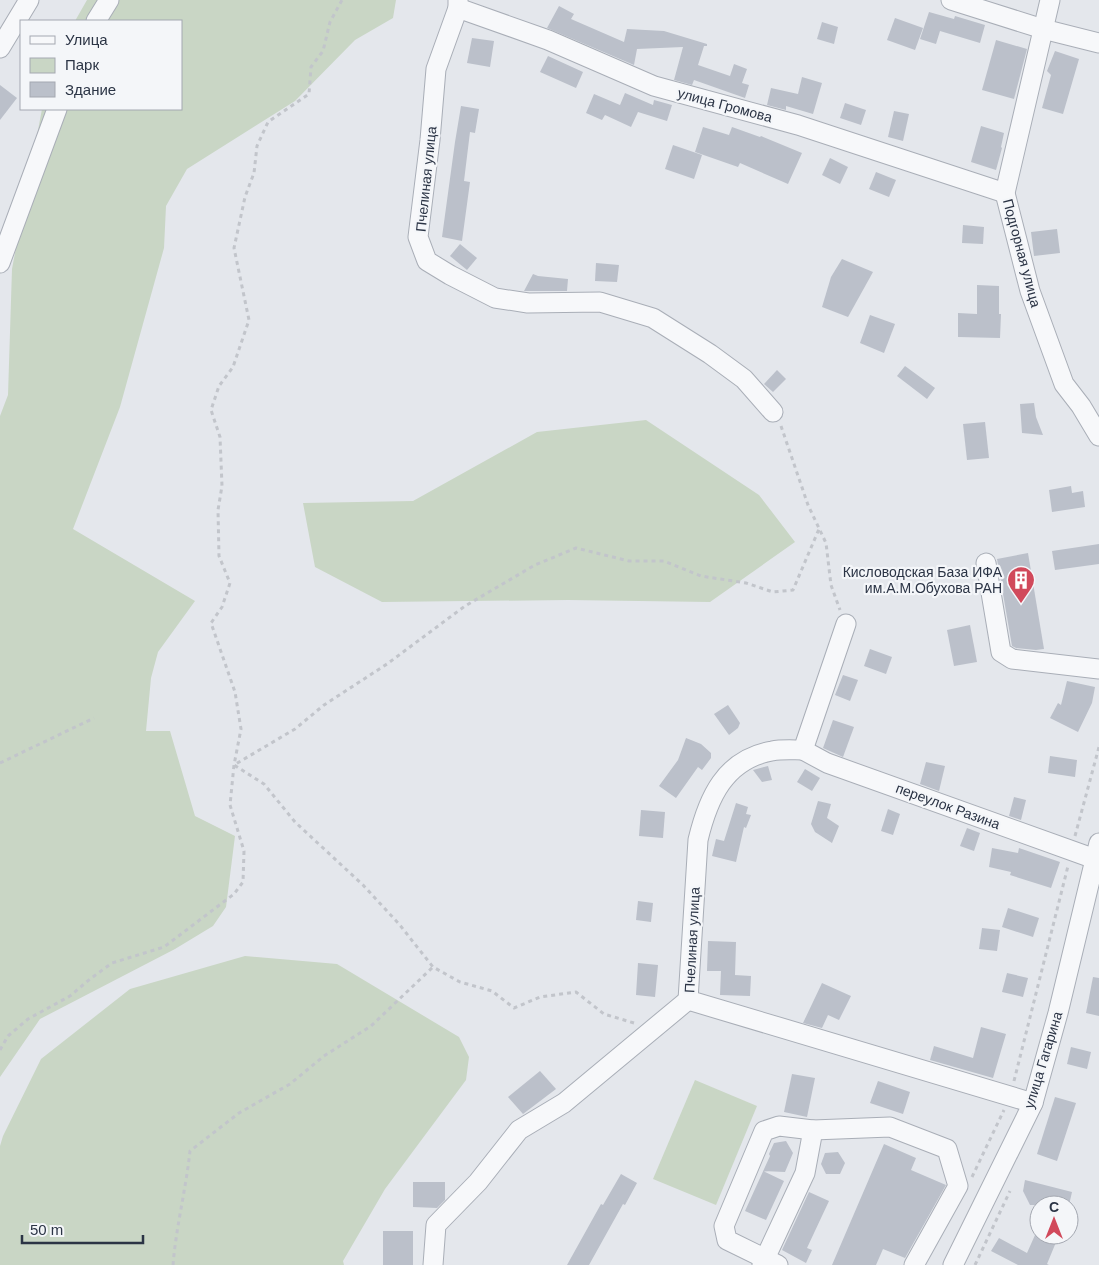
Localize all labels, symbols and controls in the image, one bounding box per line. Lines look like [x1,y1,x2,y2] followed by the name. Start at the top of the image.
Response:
[20,20,182,110] legend
[65,31,108,48] text: Улица
[65,56,99,73] text: Парк
[65,81,116,98] text: Здание
[676,85,774,125] street label: улица Громова
[412,125,440,233] street label: Пчелиная улица
[1000,197,1044,309] street label: Подгорная улица
[843,564,1003,596] place label: Кисловодская База ИФА им.А.М.Обухова РАН
[1006,565,1036,604] building icon: Кисловодская База ИФА им.А.М.Обухова РАН
[894,780,1003,832] street label: переулок Разина
[681,886,703,993] street label: Пчелиная улица
[1021,1009,1065,1110] street label: улица Гагарина
[1029,1195,1079,1245] north arrow
[1049,1199,1059,1215] text: С
[22,1212,144,1244] scale bar
[30,1221,63,1238] text: 50 m

